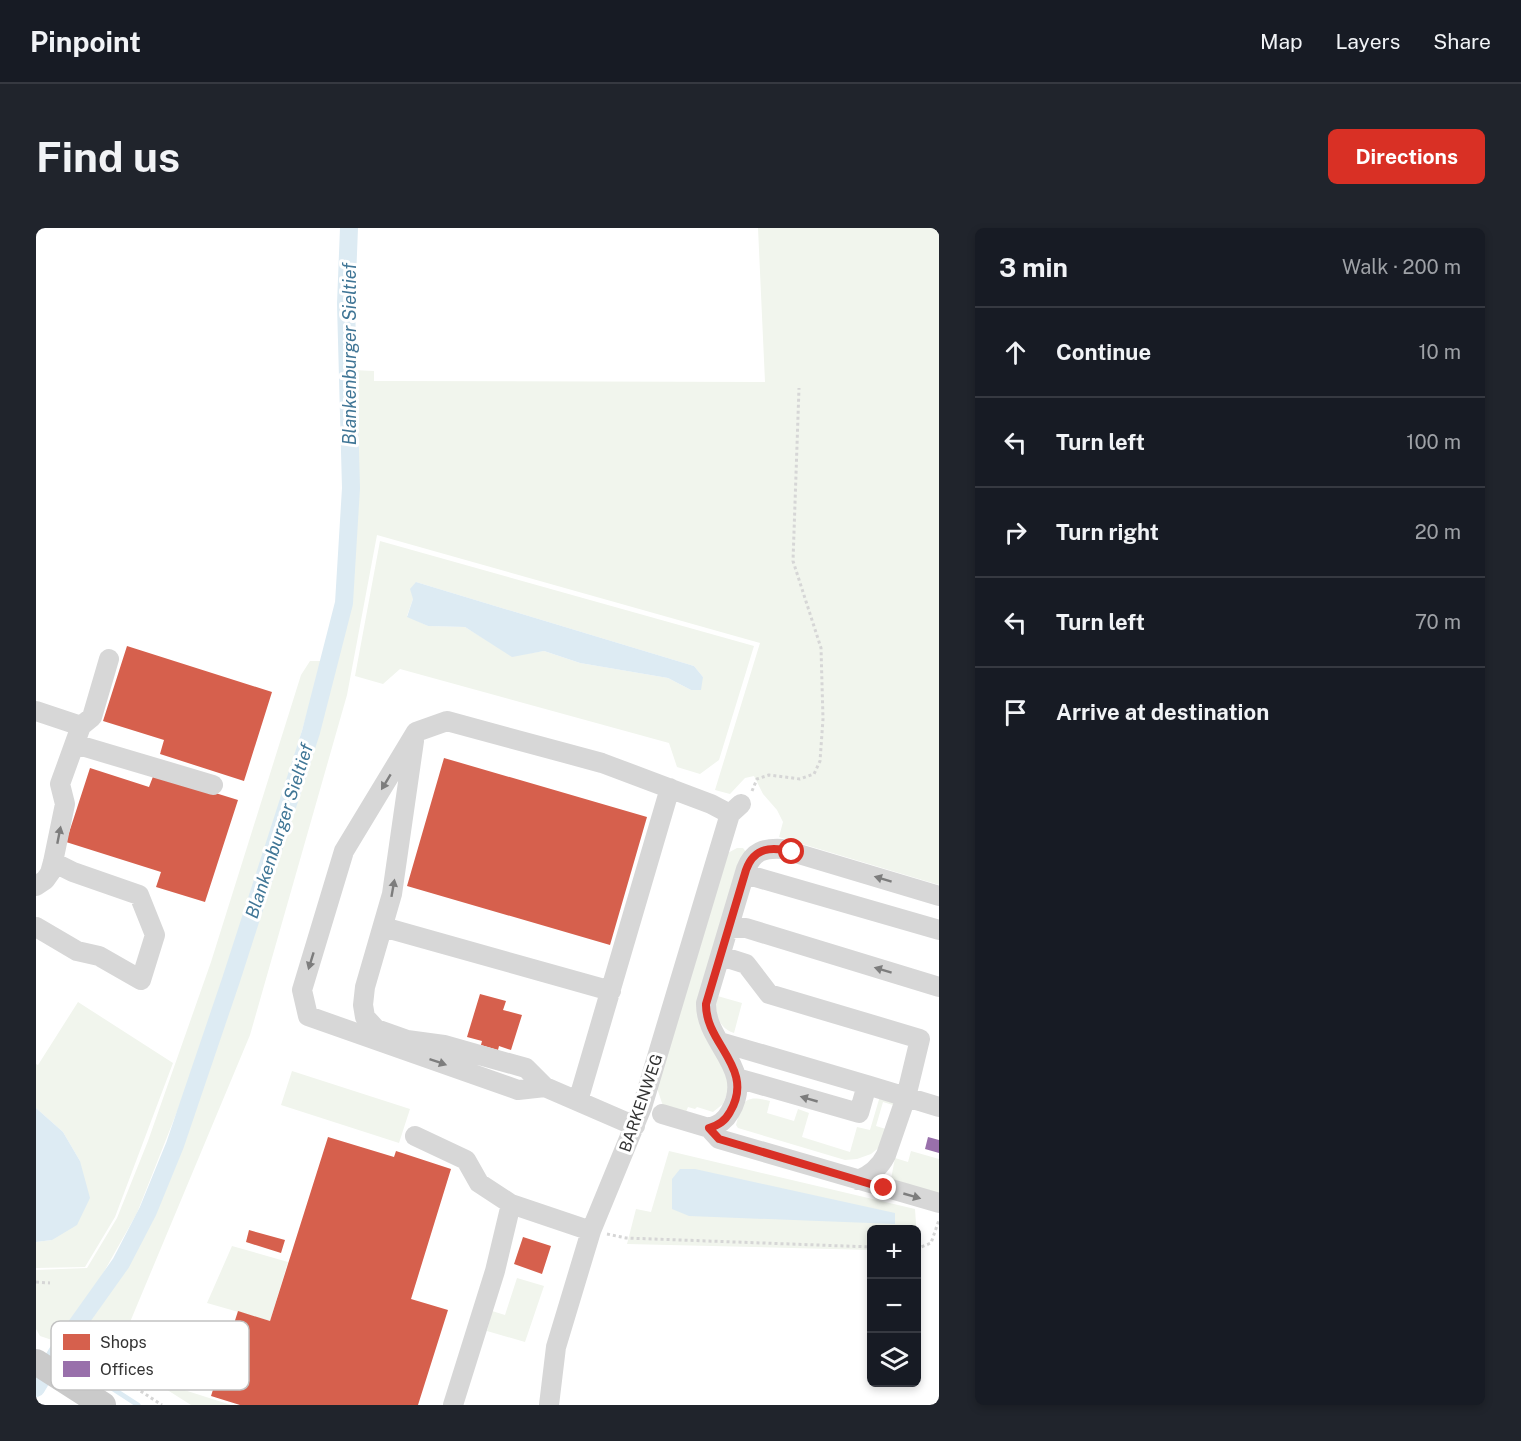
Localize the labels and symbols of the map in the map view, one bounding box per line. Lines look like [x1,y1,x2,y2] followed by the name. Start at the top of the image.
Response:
[339,262,360,445] water label: Blankenburger Sieltief
[241,740,317,921] water label: Blankenburger Sieltief
[380,774,391,790] one-way arrow
[55,825,64,844] one-way arrow
[778,838,804,864] route start
[874,874,892,883] one-way arrow
[389,878,398,897] one-way arrow
[306,952,315,970] one-way arrow
[874,965,892,974] one-way arrow
[615,1051,667,1155] street label: BARKENWEG
[429,1057,447,1067] one-way arrow
[800,1094,818,1103] one-way arrow
[870,1174,896,1200] route end
[903,1192,921,1201] one-way arrow
[51,1321,249,1390] legend
[100,1333,147,1352] text: Shops
[100,1360,154,1379] text: Offices

